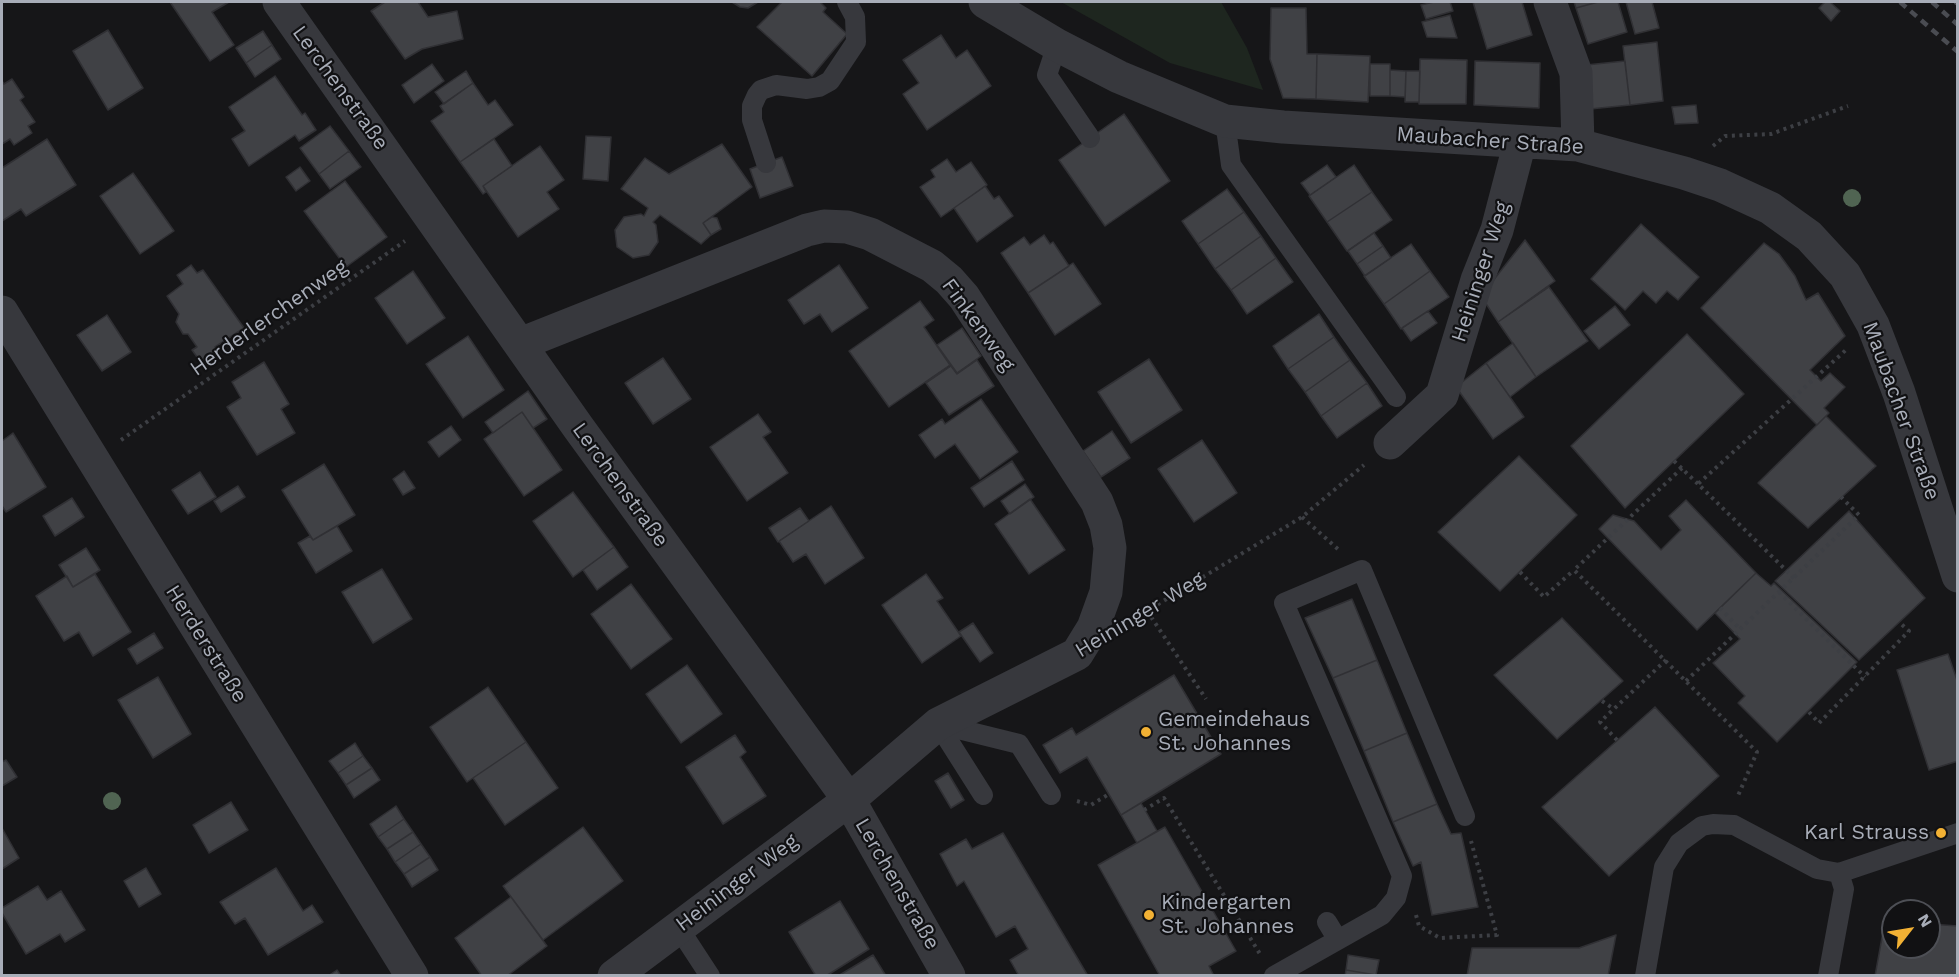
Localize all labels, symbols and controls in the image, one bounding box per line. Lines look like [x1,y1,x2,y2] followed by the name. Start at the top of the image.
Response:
[286,21,394,155] street label: Lerchenstraße
[1395,122,1585,160] street label: Maubacher Straße
[1446,199,1516,345] street label: Heininger Weg
[185,254,353,382] street label: Herderlerchenweg
[936,274,1020,376] street label: Finkenweg
[1857,318,1945,504] street label: Maubacher Straße
[566,418,674,552] street label: Lerchenstraße
[1071,567,1209,663] street label: Heininger Weg
[160,580,252,708] street label: Herderstraße
[1158,707,1310,757] place label: Gemeindehaus St. Johannes
[1139,725,1153,739] marker: Gemeindehaus St. Johannes
[849,814,945,954] street label: Lerchenstraße
[1804,820,1929,846] place label: Karl Strauss
[1934,826,1948,840] marker: Karl Strauss
[671,829,803,937] street label: Heininger Weg
[1161,890,1294,940] place label: Kindergarten St. Johannes
[1881,899,1941,959] north arrow
[1142,908,1156,922] marker: Kindergarten St. Johannes
[1914,911,1936,930] text: N

